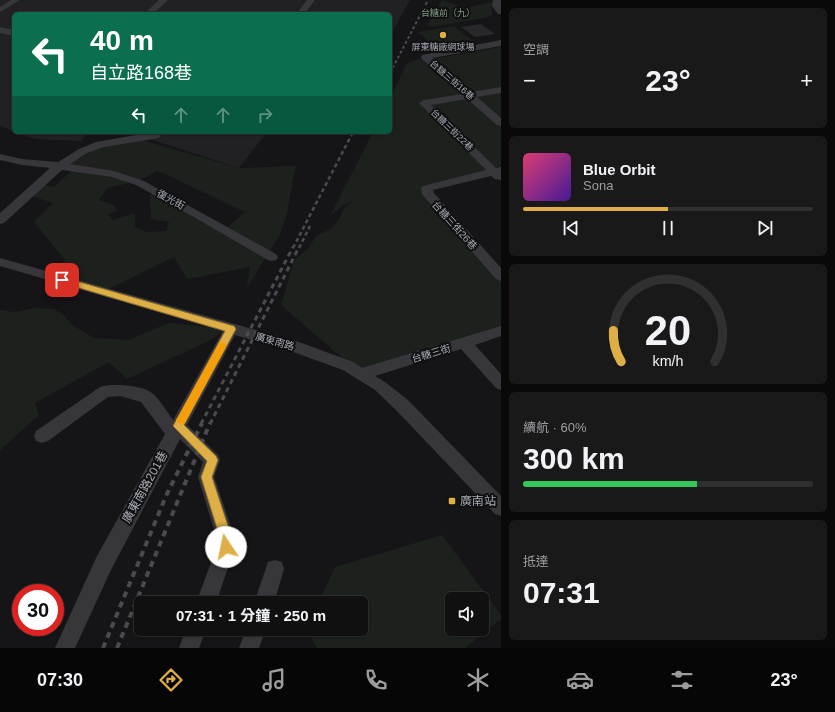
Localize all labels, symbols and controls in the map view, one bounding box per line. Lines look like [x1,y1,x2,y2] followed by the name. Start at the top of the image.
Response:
[421,7,475,18] park label: 台糖前（九）
[90,25,154,56] text: 40 m
[24,28,76,80] icon: left
[438,30,448,40] marker: 屏東糖廠網球場
[411,41,475,52] place label: 屏東糖廠網球場
[523,42,549,57] text: 空調
[428,57,477,102] street label: 台糖三街16巷
[90,63,192,83] text: 自立路168巷
[645,64,691,97] text: 23°
[523,68,536,93] text: −
[800,68,813,93] text: +
[128,104,150,126] icon: left
[170,104,192,126] icon: ahead
[212,104,234,126] icon: ahead
[254,104,276,126] icon: right
[429,107,476,153] street label: 台糖三街22巷
[583,161,656,178] text: Blue Orbit
[583,178,613,193] text: Sona
[155,188,187,211] street label: 復光街
[430,199,479,252] street label: 台糖三街26巷
[560,217,582,239] icon: previous
[657,217,679,239] icon: pause
[754,217,776,239] icon: next
[45,263,79,297] pin
[51,269,73,291] icon: arrive
[645,307,691,354] text: 20
[254,331,296,352] street label: 廣東南路
[410,342,452,365] street label: 台糖三街
[653,353,684,369] text: km/h
[523,420,587,435] text: 續航 · 60%
[523,442,625,475] text: 300 km
[119,449,171,525] street label: 廣東南路201巷
[460,494,496,508] place label: 廣南站
[447,496,457,506] marker: 廣南站
[205,526,247,568] position arrow
[523,554,549,569] text: 抵達
[523,576,600,609] text: 07:31
[12,584,64,636] speed limit sign: 30
[445,592,489,636] map controls
[445,592,489,636] button: sound
[176,607,326,624] text: 07:31 · 1 分鐘 · 250 m
[157,666,185,694] icon: directions
[260,666,288,694] icon: music
[362,666,390,694] icon: phone
[464,666,492,694] icon: climate
[566,666,594,694] icon: car
[668,666,696,694] icon: filters
[37,670,83,690] text: 07:30
[771,670,798,690] text: 23°

